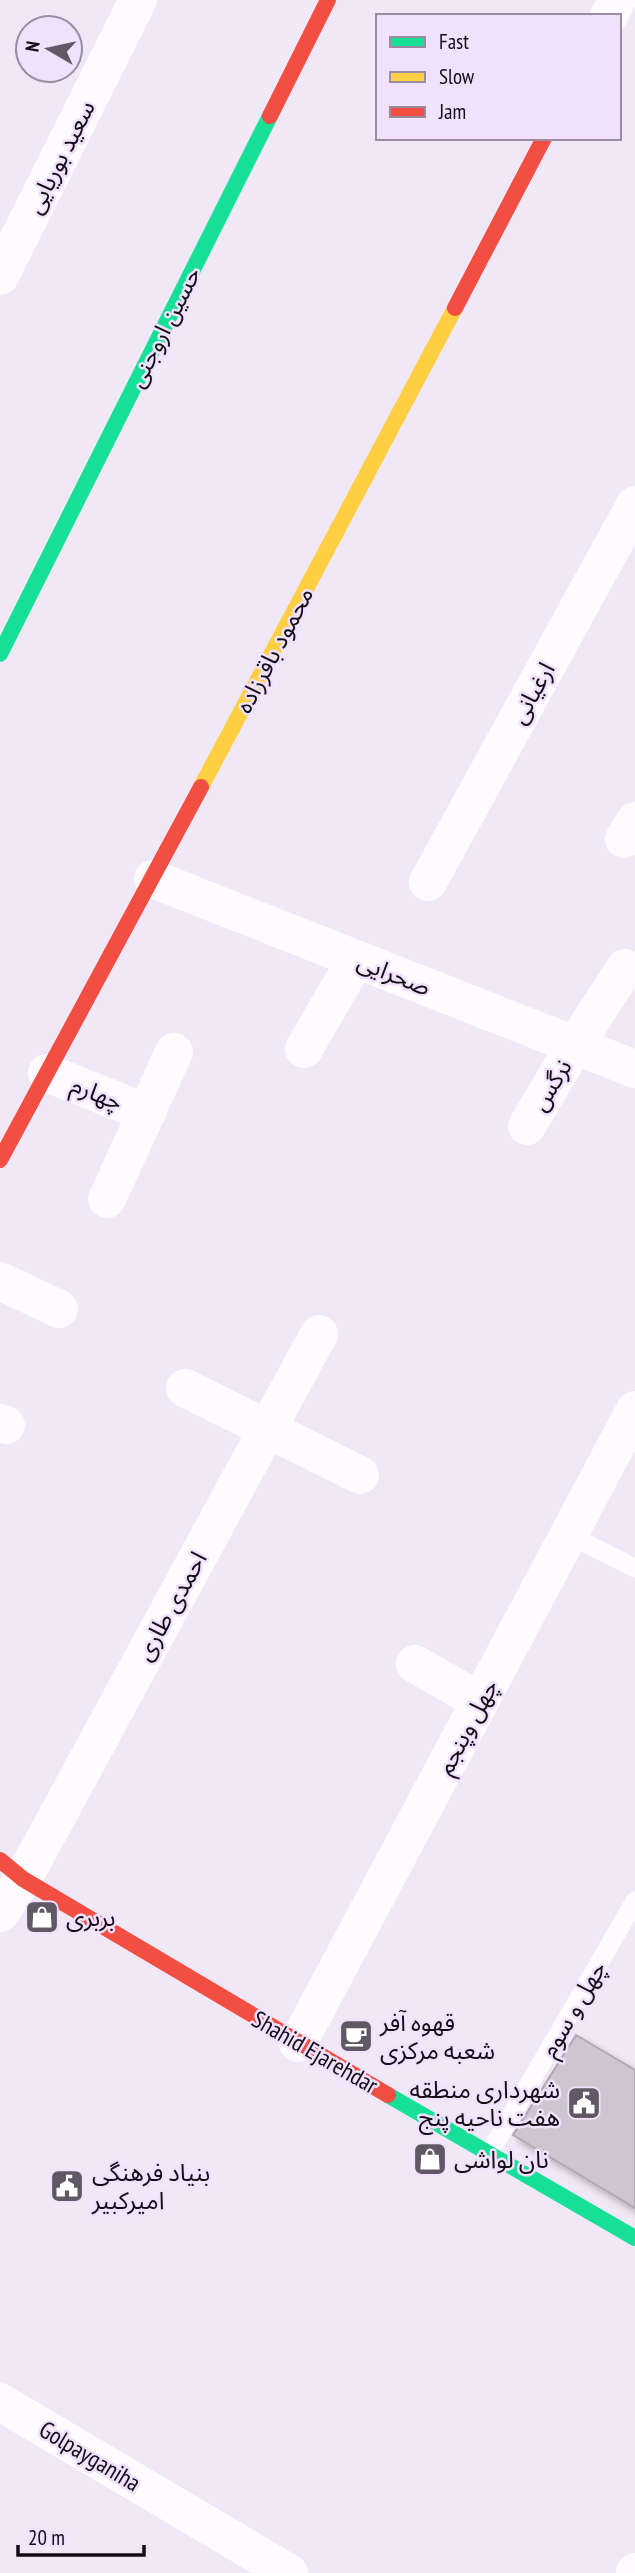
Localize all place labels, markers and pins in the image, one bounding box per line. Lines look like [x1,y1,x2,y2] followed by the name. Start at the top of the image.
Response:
[23,1898,61,1936] shop icon: بربری
[66,1902,115,1933] place label: بربری
[379,2007,495,2066] place label: قهوه آفر شعبه مرکزی
[337,2017,375,2055] cafe icon: قهوه آفر شعبه مرکزی
[410,2074,560,2135] place label: شهرداری منطقه هفت ناحیه پنج
[565,2084,603,2122] public building icon: شهرداری منطقه هفت ناحیه پنج
[411,2140,449,2178] shop icon: نان لواشی
[454,2144,549,2175] place label: نان لواشی
[91,2157,210,2216] place label: بنیاد فرهنگی امیرکبیر
[48,2167,86,2205] public building icon: بنیاد فرهنگی امیرکبیر

